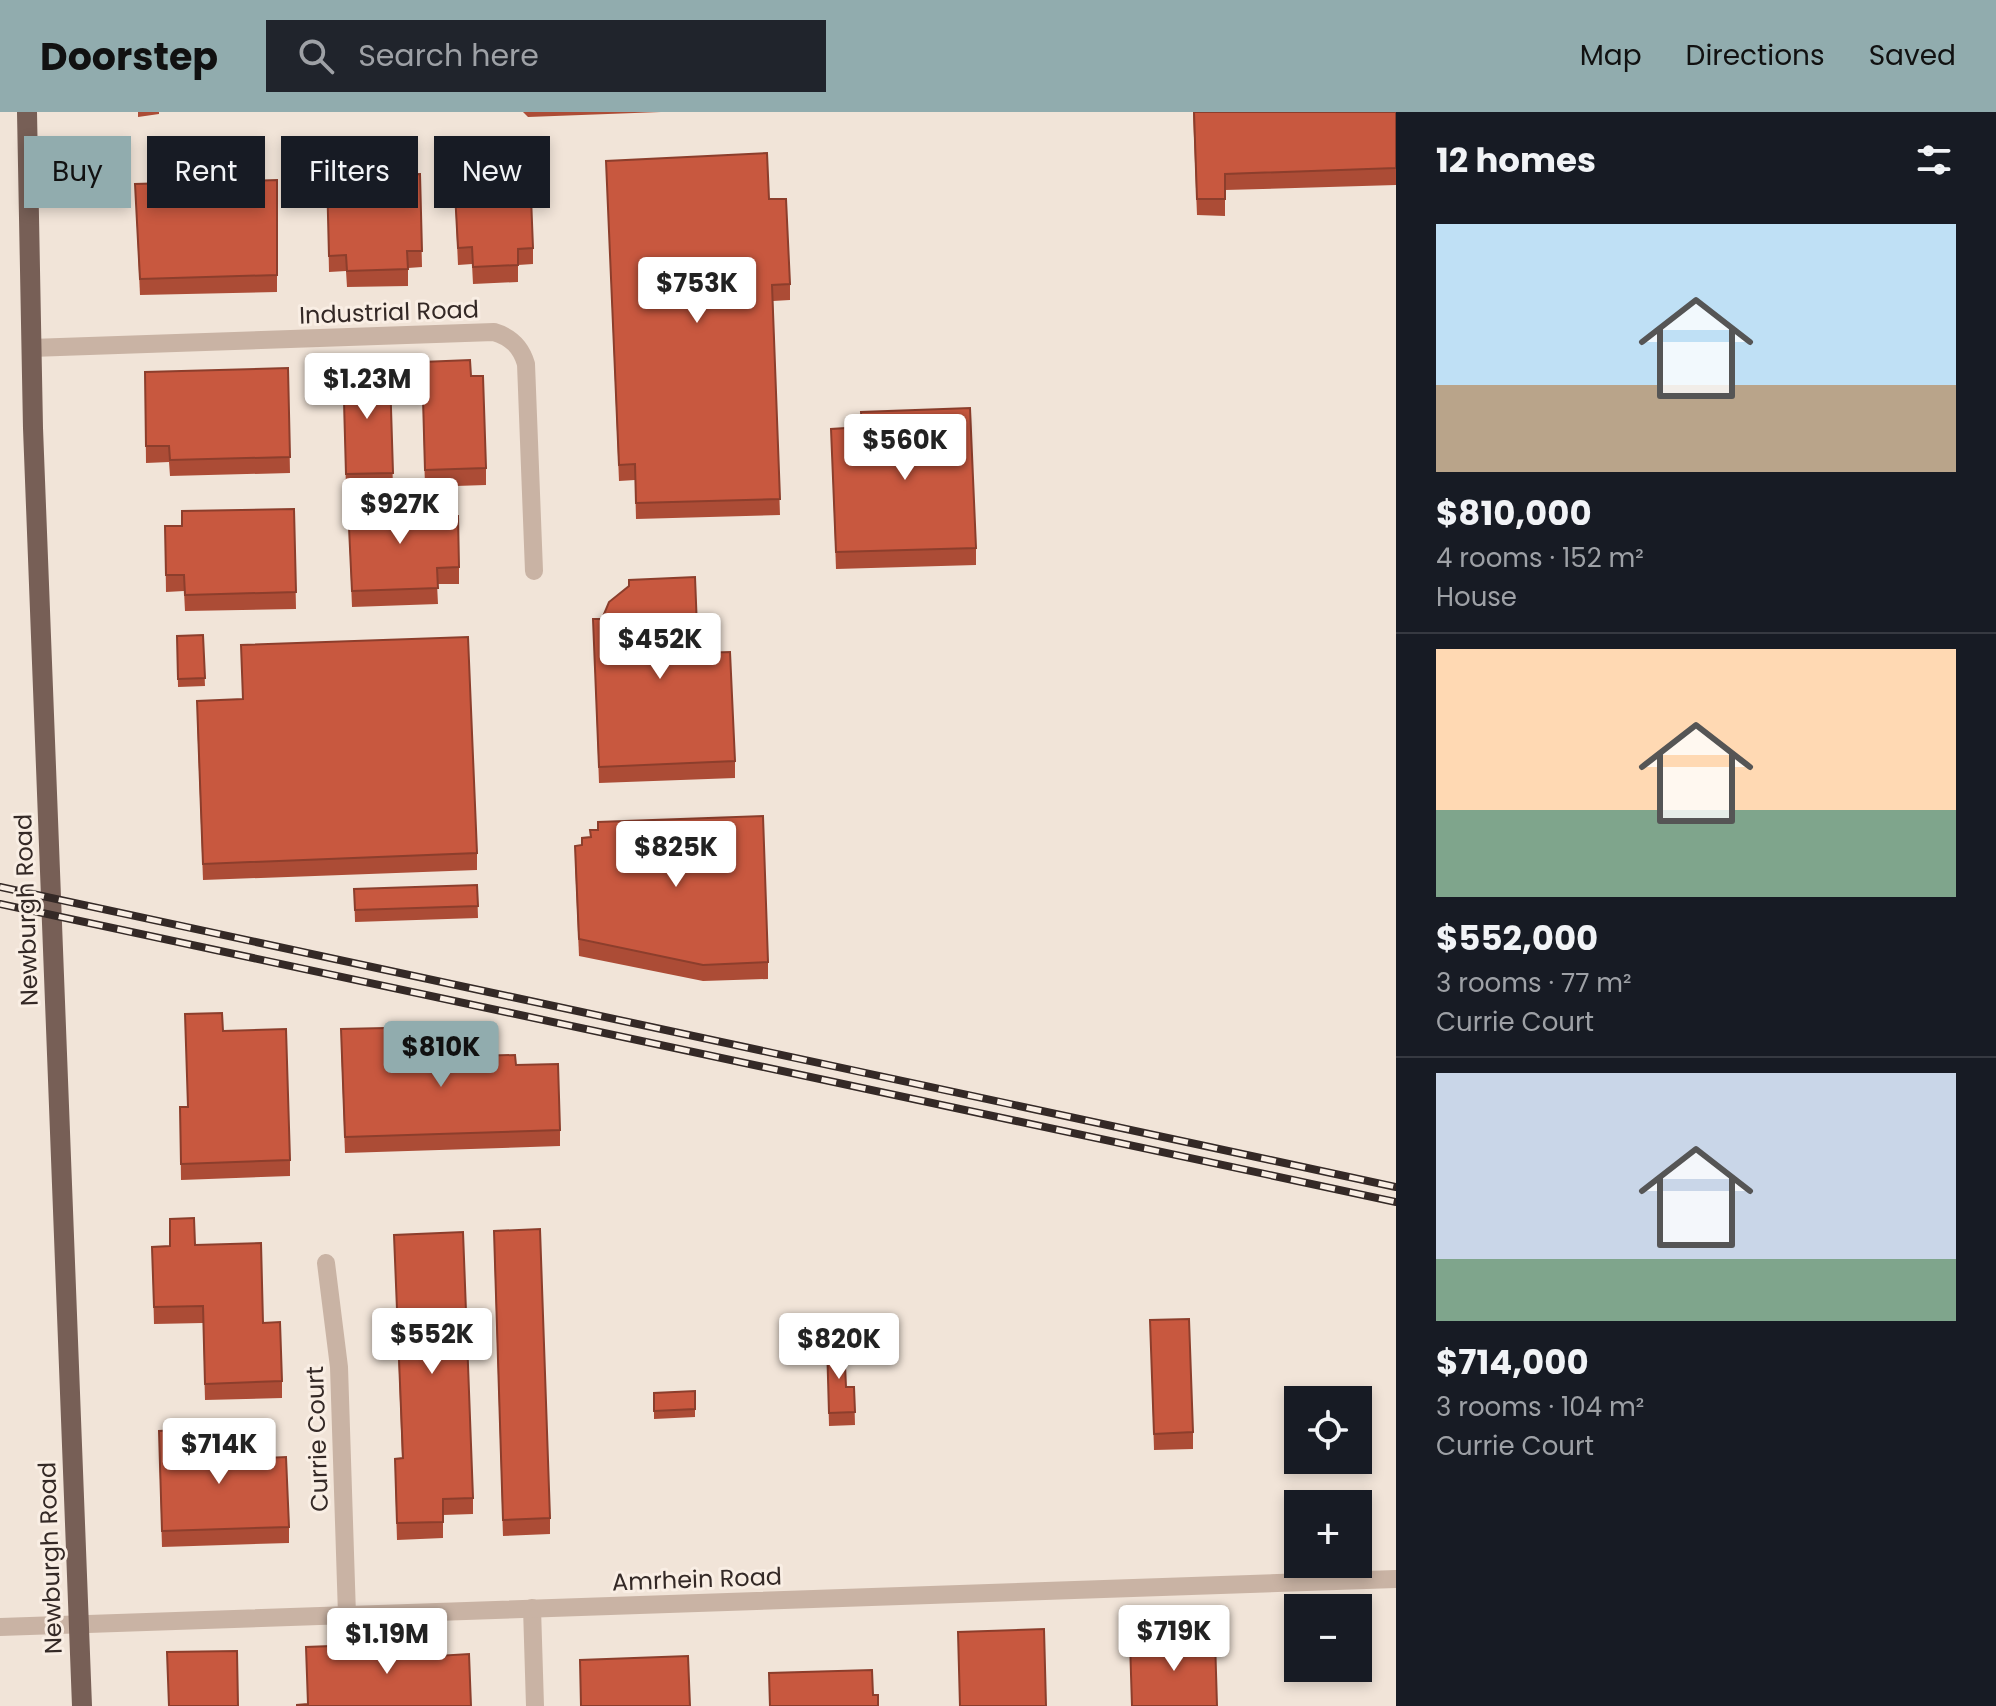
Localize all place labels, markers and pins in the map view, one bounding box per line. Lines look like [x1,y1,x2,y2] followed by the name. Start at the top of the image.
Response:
[641,257,753,325] pin: $753K
[302,353,432,421] pin: $1.23M
[849,414,961,482] pin: $560K
[344,478,456,546] pin: $927K
[604,613,716,681] pin: $452K
[620,821,732,889] pin: $825K
[385,1021,497,1089] pin: $810K
[376,1308,488,1376] pin: $552K
[783,1313,895,1381] pin: $820K
[163,1418,275,1486] pin: $714K
[1118,1605,1230,1673] pin: $719K
[322,1608,452,1676] pin: $1.19M

